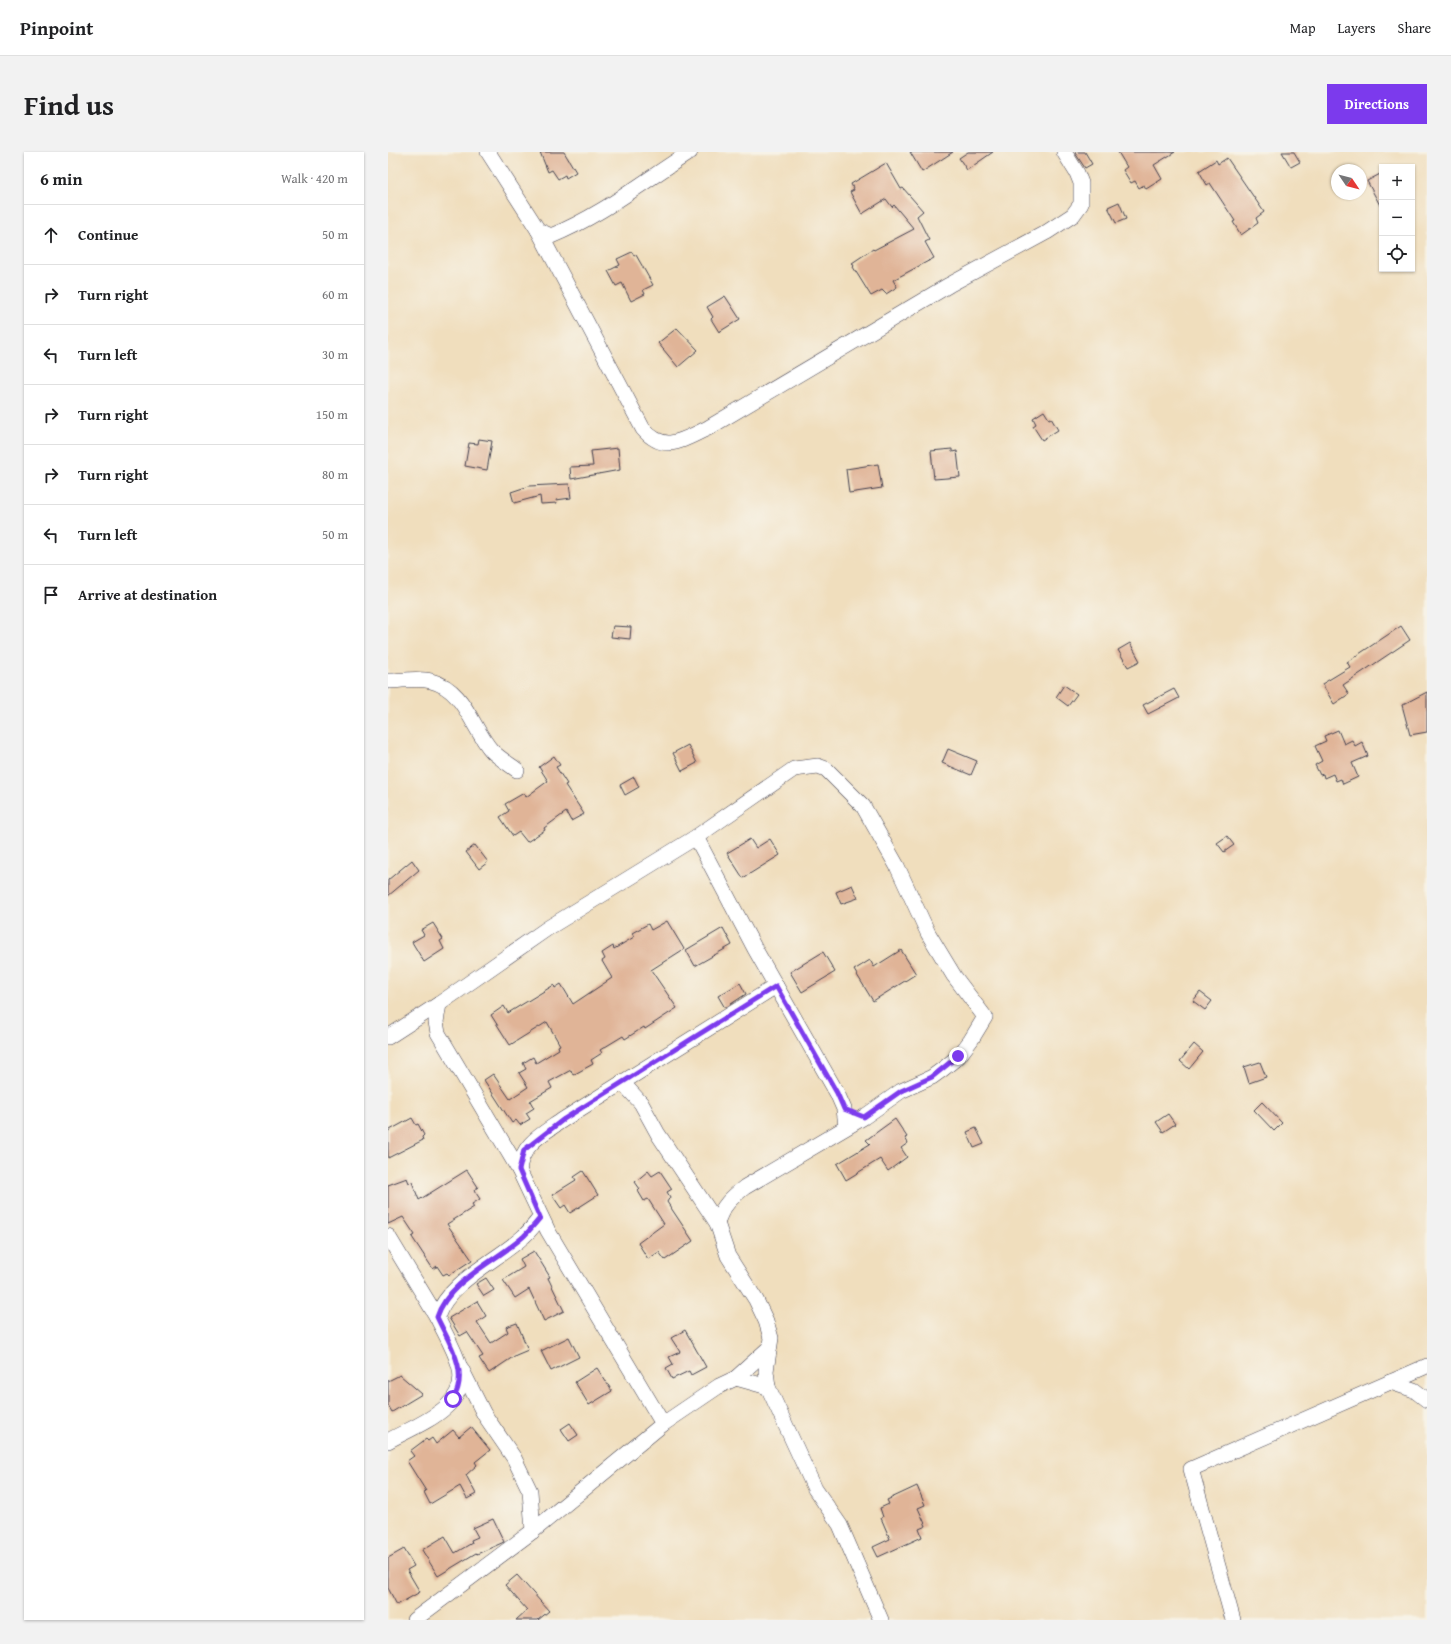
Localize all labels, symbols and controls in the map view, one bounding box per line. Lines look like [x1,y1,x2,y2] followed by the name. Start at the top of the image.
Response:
[20,14,93,42] text: Pinpoint
[1290,18,1316,38] text: Map
[1338,18,1376,38] text: Layers
[1398,18,1431,38] text: Share
[24,84,114,125] text: Find us
[1327,84,1427,124] button: Directions
[1331,164,1367,200] north arrow
[1379,164,1415,272] map controls
[1379,164,1415,200] button: +
[40,166,82,191] text: 6 min
[281,169,348,188] text: Walk · 420 m
[1379,200,1415,236] button: −
[40,224,62,246] icon: ahead
[78,224,139,245] text: Continue
[322,225,348,244] text: 50 m
[1379,236,1415,272] button: locate
[40,284,62,306] icon: right
[78,284,149,305] text: Turn right
[322,285,348,304] text: 60 m
[40,344,62,366] icon: left
[78,344,137,365] text: Turn left
[322,345,348,364] text: 30 m
[40,404,62,426] icon: right
[78,404,149,425] text: Turn right
[316,405,348,424] text: 150 m
[40,464,62,486] icon: right
[78,464,149,485] text: Turn right
[322,465,348,484] text: 80 m
[40,524,62,546] icon: left
[78,524,137,545] text: Turn left
[322,525,348,544] text: 50 m
[40,584,62,606] icon: arrive
[78,584,217,605] text: Arrive at destination
[949,1047,967,1065] route end
[444,1390,462,1408] route start

